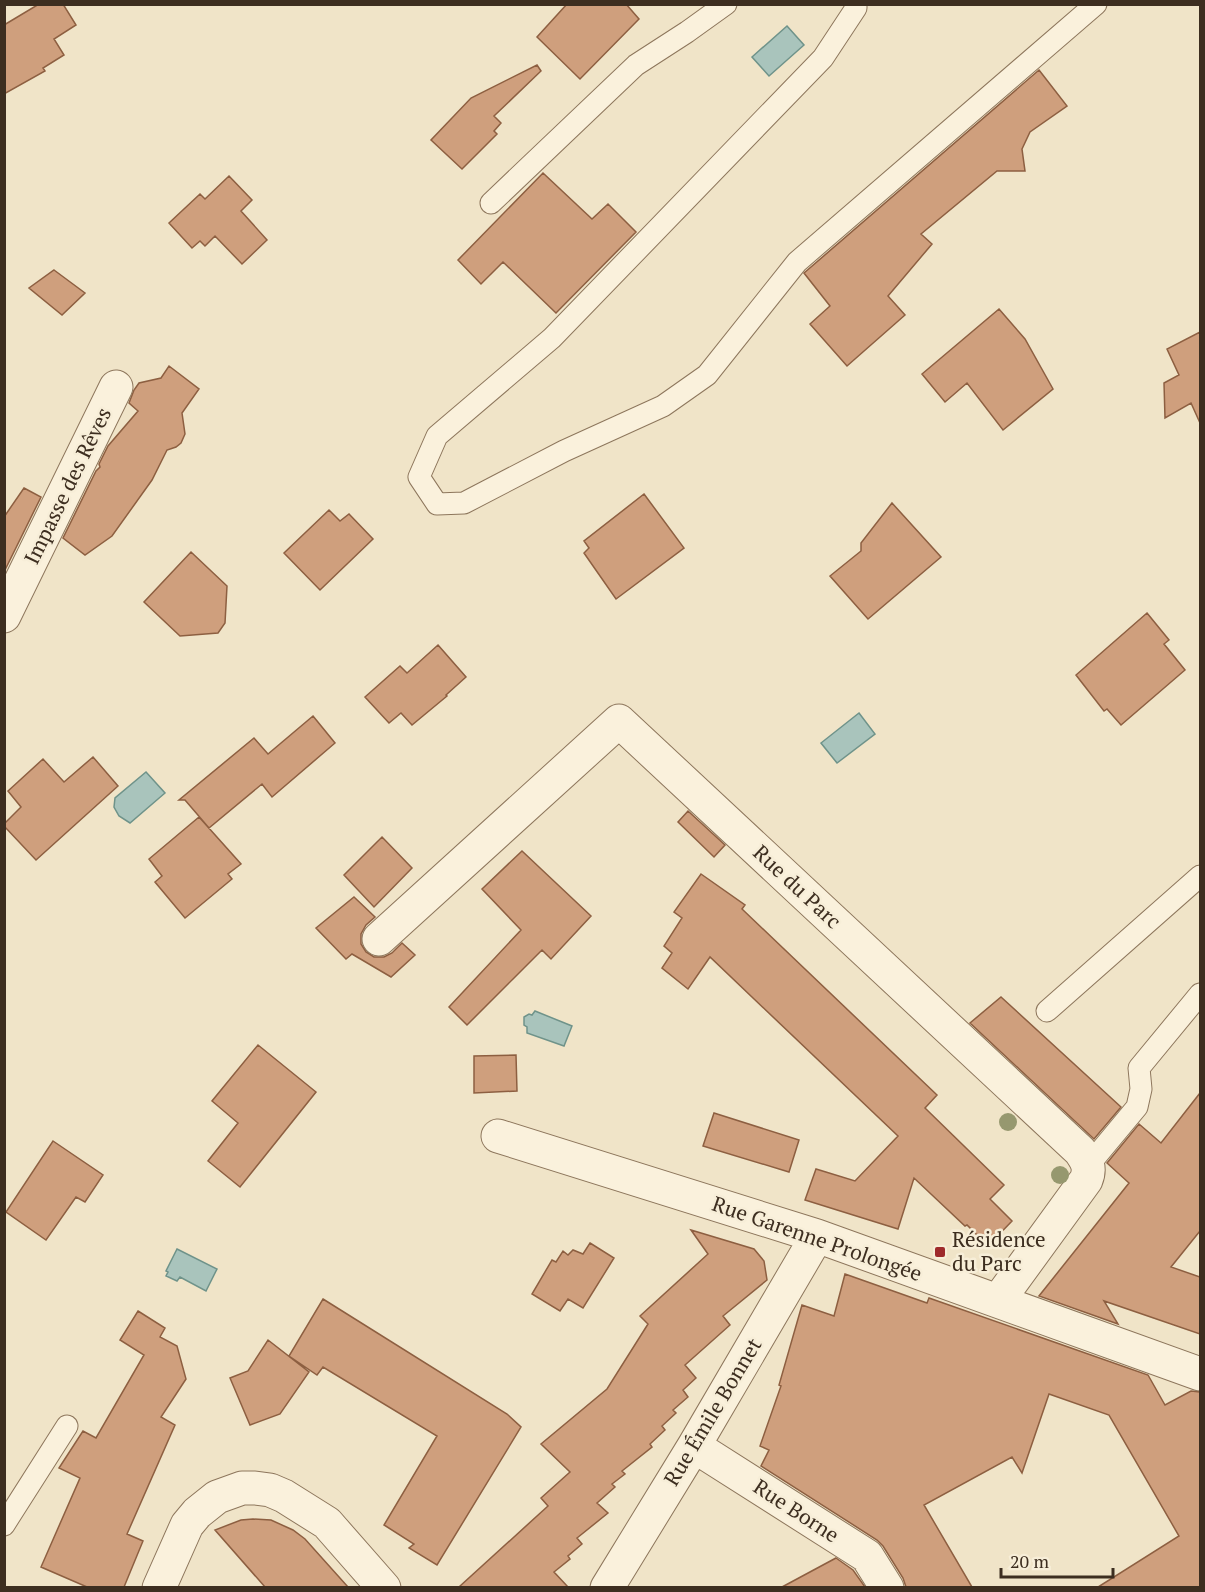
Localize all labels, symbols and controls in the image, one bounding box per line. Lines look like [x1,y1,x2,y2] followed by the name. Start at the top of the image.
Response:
[17,402,117,569] street label: Impasse des Rêves
[748,838,848,934] street label: Rue du Parc
[709,1189,926,1287] street label: Rue Garenne Prolongée
[952,1225,1046,1277] place label: Résidence du Parc
[933,1245,947,1259] marker: Résidence du Parc
[657,1332,767,1491] street label: Rue Émile Bonnet
[748,1472,845,1548] street label: Rue Borne
[1001,1541,1114,1579] scale bar
[1010,1549,1050,1573] text: 20 m

